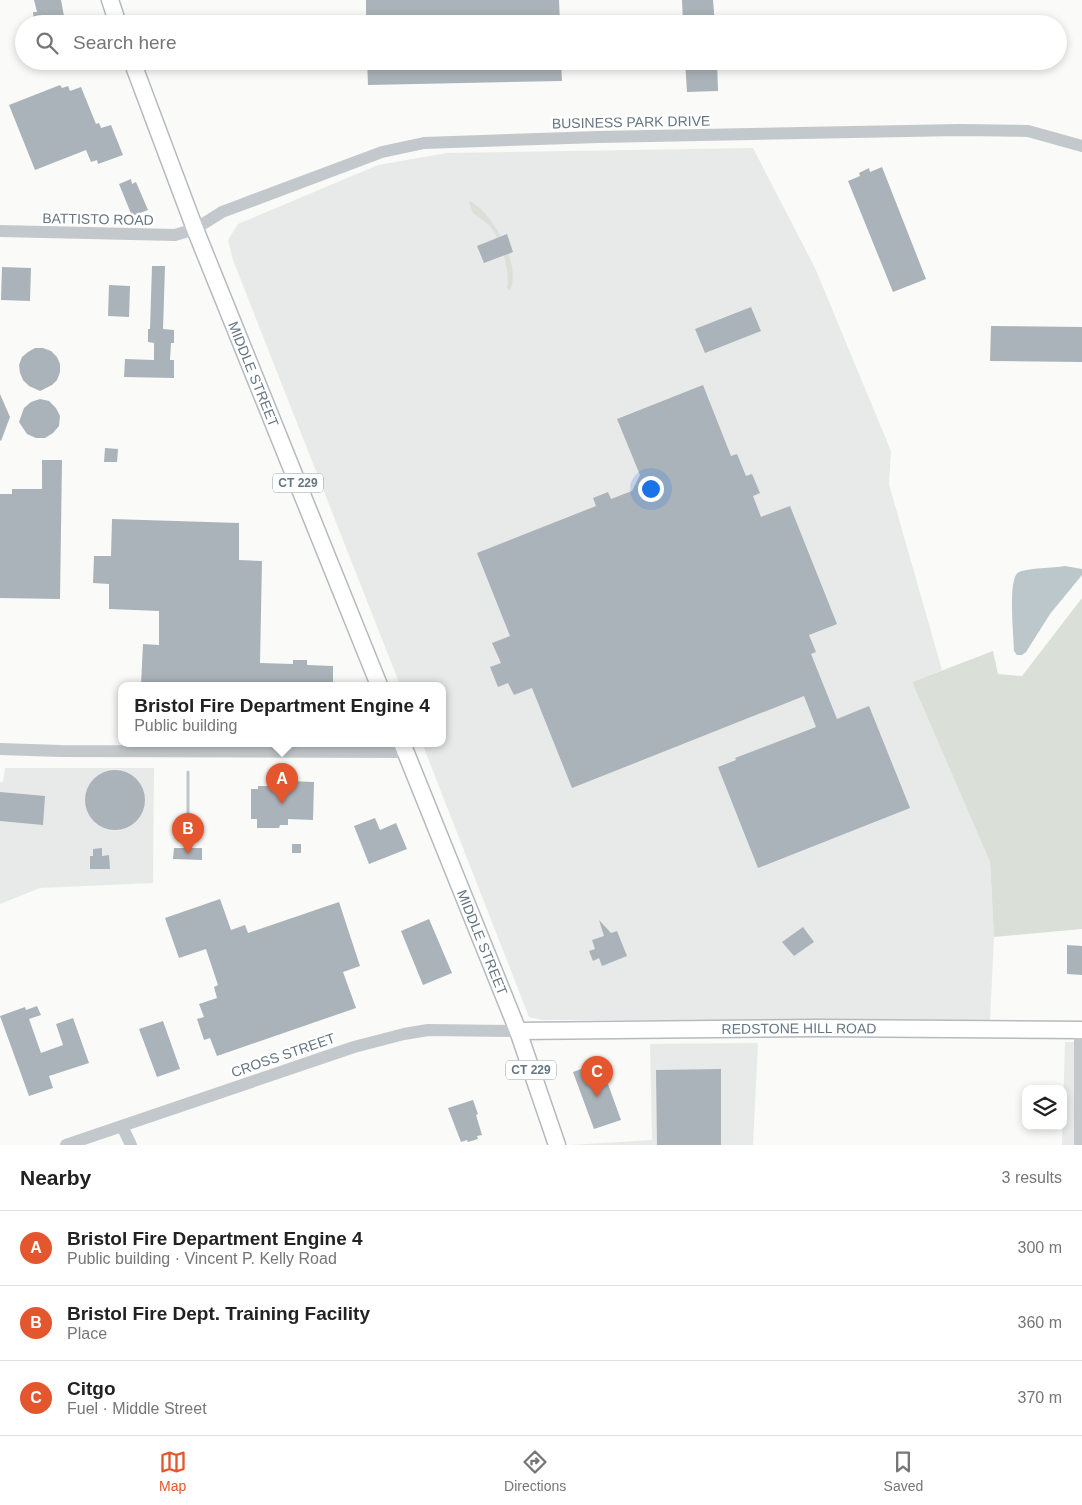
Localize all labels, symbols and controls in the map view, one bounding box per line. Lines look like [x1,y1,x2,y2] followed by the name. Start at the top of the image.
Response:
[15,15,1067,70] search box
[33,29,61,57] icon: search
[73,32,177,53] text: Search here
[552,113,710,131] street label: BUSINESS PARK DRIVE
[42,210,154,228] street label: BATTISTO ROAD
[225,319,282,430] street label: MIDDLE STREET
[273,473,323,492] road number: CT 229
[638,476,664,502] your location
[118,682,446,747] popup
[134,695,430,716] text: Bristol Fire Department Engine 4
[134,717,237,734] text: Public building
[266,763,298,804] pin: A
[172,813,204,854] pin: B
[454,887,511,998] street label: MIDDLE STREET
[721,1020,877,1037] street label: REDSTONE HILL ROAD
[229,1030,338,1080] street label: CROSS STREET
[581,1056,613,1097] pin: C
[506,1060,556,1080] road number: CT 229
[1022,1085,1067,1130] map controls
[1022,1085,1067,1130] button: layers
[20,1166,91,1189] text: Nearby
[1002,1169,1062,1186] text: 3 results
[67,1228,363,1249] text: Bristol Fire Department Engine 4
[30,1239,42,1256] text: A
[1018,1239,1062,1256] text: 300 m
[67,1250,337,1267] text: Public building · Vincent P. Kelly Road
[67,1303,370,1324] text: Bristol Fire Dept. Training Facility
[30,1314,42,1331] text: B
[1018,1314,1062,1331] text: 360 m
[67,1325,107,1342] text: Place
[67,1378,116,1399] text: Citgo
[30,1389,42,1406] text: C
[1018,1389,1062,1406] text: 370 m
[67,1400,207,1417] text: Fuel · Middle Street
[159,1448,187,1494] tab: Map
[504,1448,566,1494] tab: Directions
[884,1448,923,1494] tab: Saved

